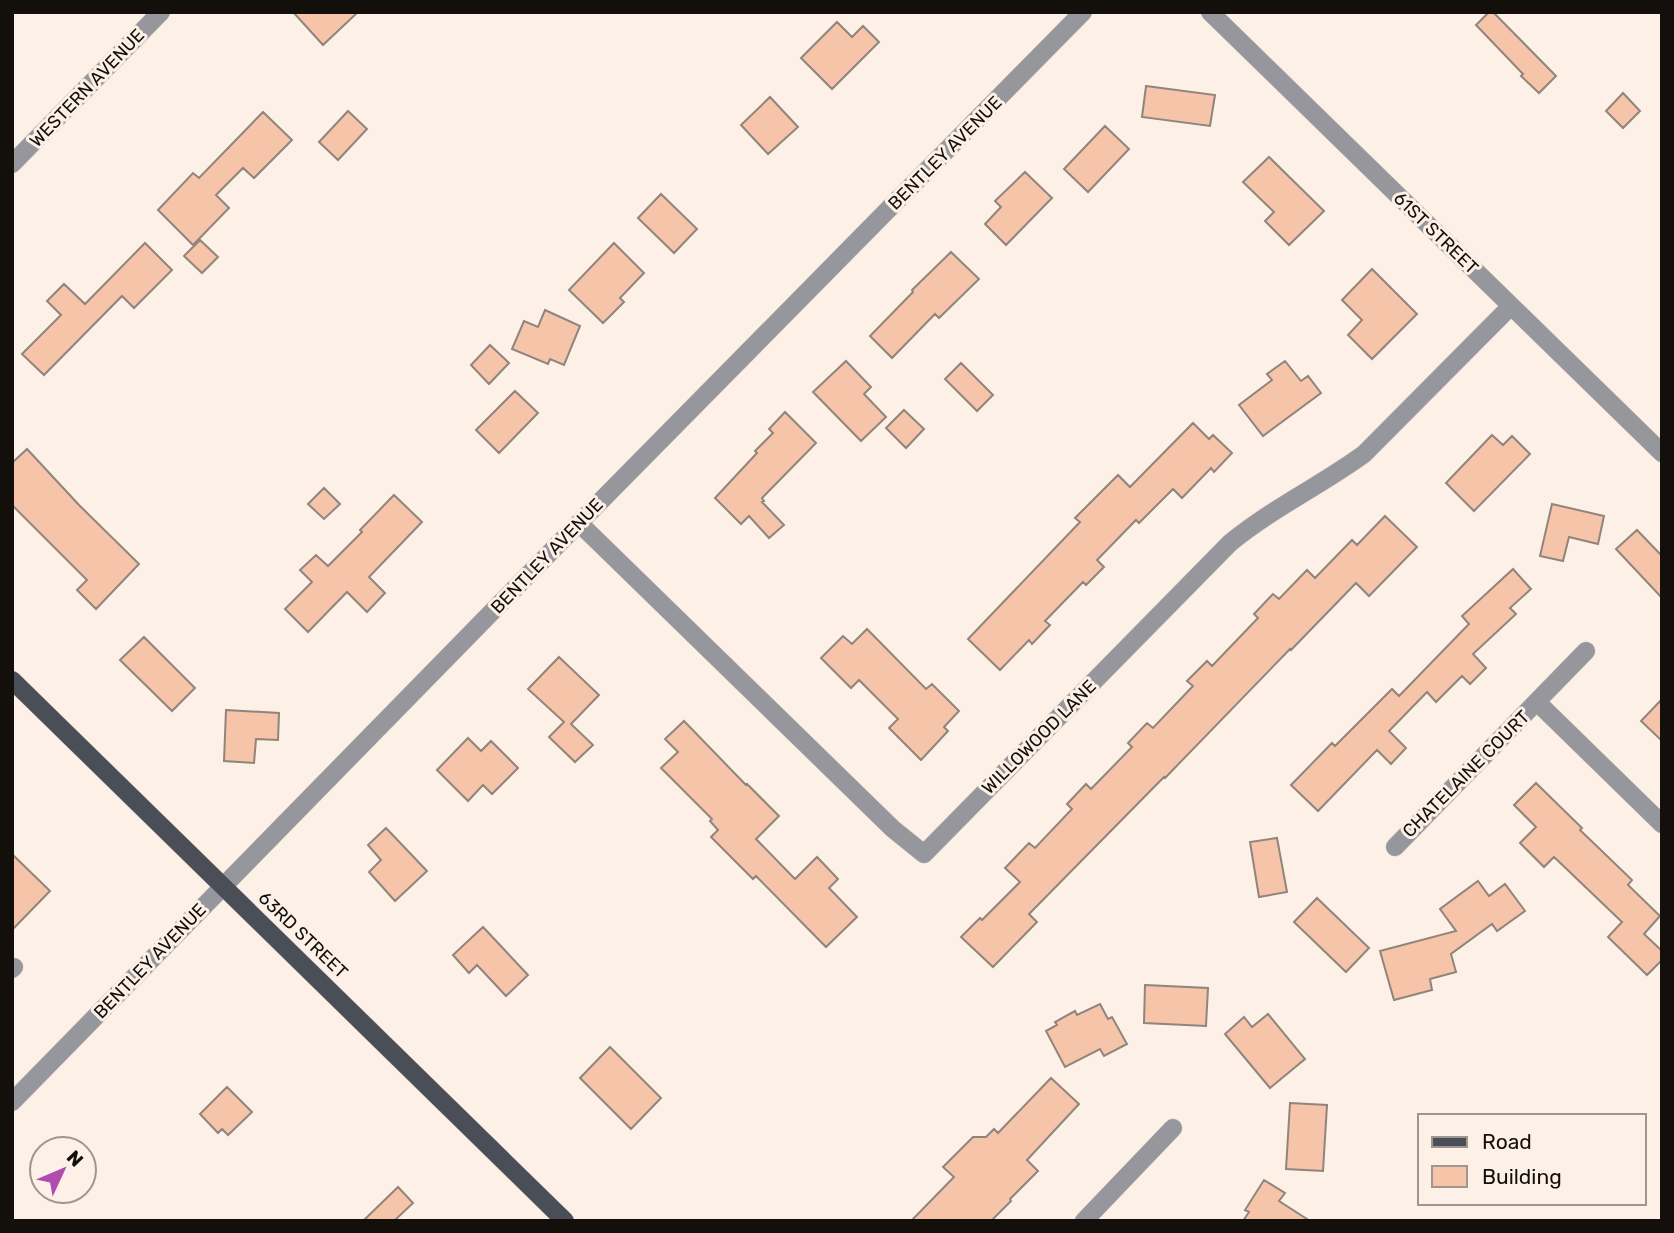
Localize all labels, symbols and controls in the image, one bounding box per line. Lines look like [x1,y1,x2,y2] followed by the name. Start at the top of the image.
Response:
[25,24,149,152] street label: WESTERN AVENUE
[884,92,1006,214] street label: BENTLEY AVENUE
[1389,187,1483,279] street label: 61ST STREET
[486,494,608,618] street label: BENTLEY AVENUE
[977,675,1101,799] street label: WILLOWOOD LANE
[1398,706,1534,842] street label: CHATELAINE COURT
[254,887,352,983] street label: 63RD STREET
[89,899,211,1023] street label: BENTLEY AVENUE
[1418,1114,1646,1205] legend
[1482,1129,1532,1154] text: Road
[28,1135,98,1205] north arrow
[62,1146,88,1171] text: N
[1482,1164,1562,1189] text: Building

